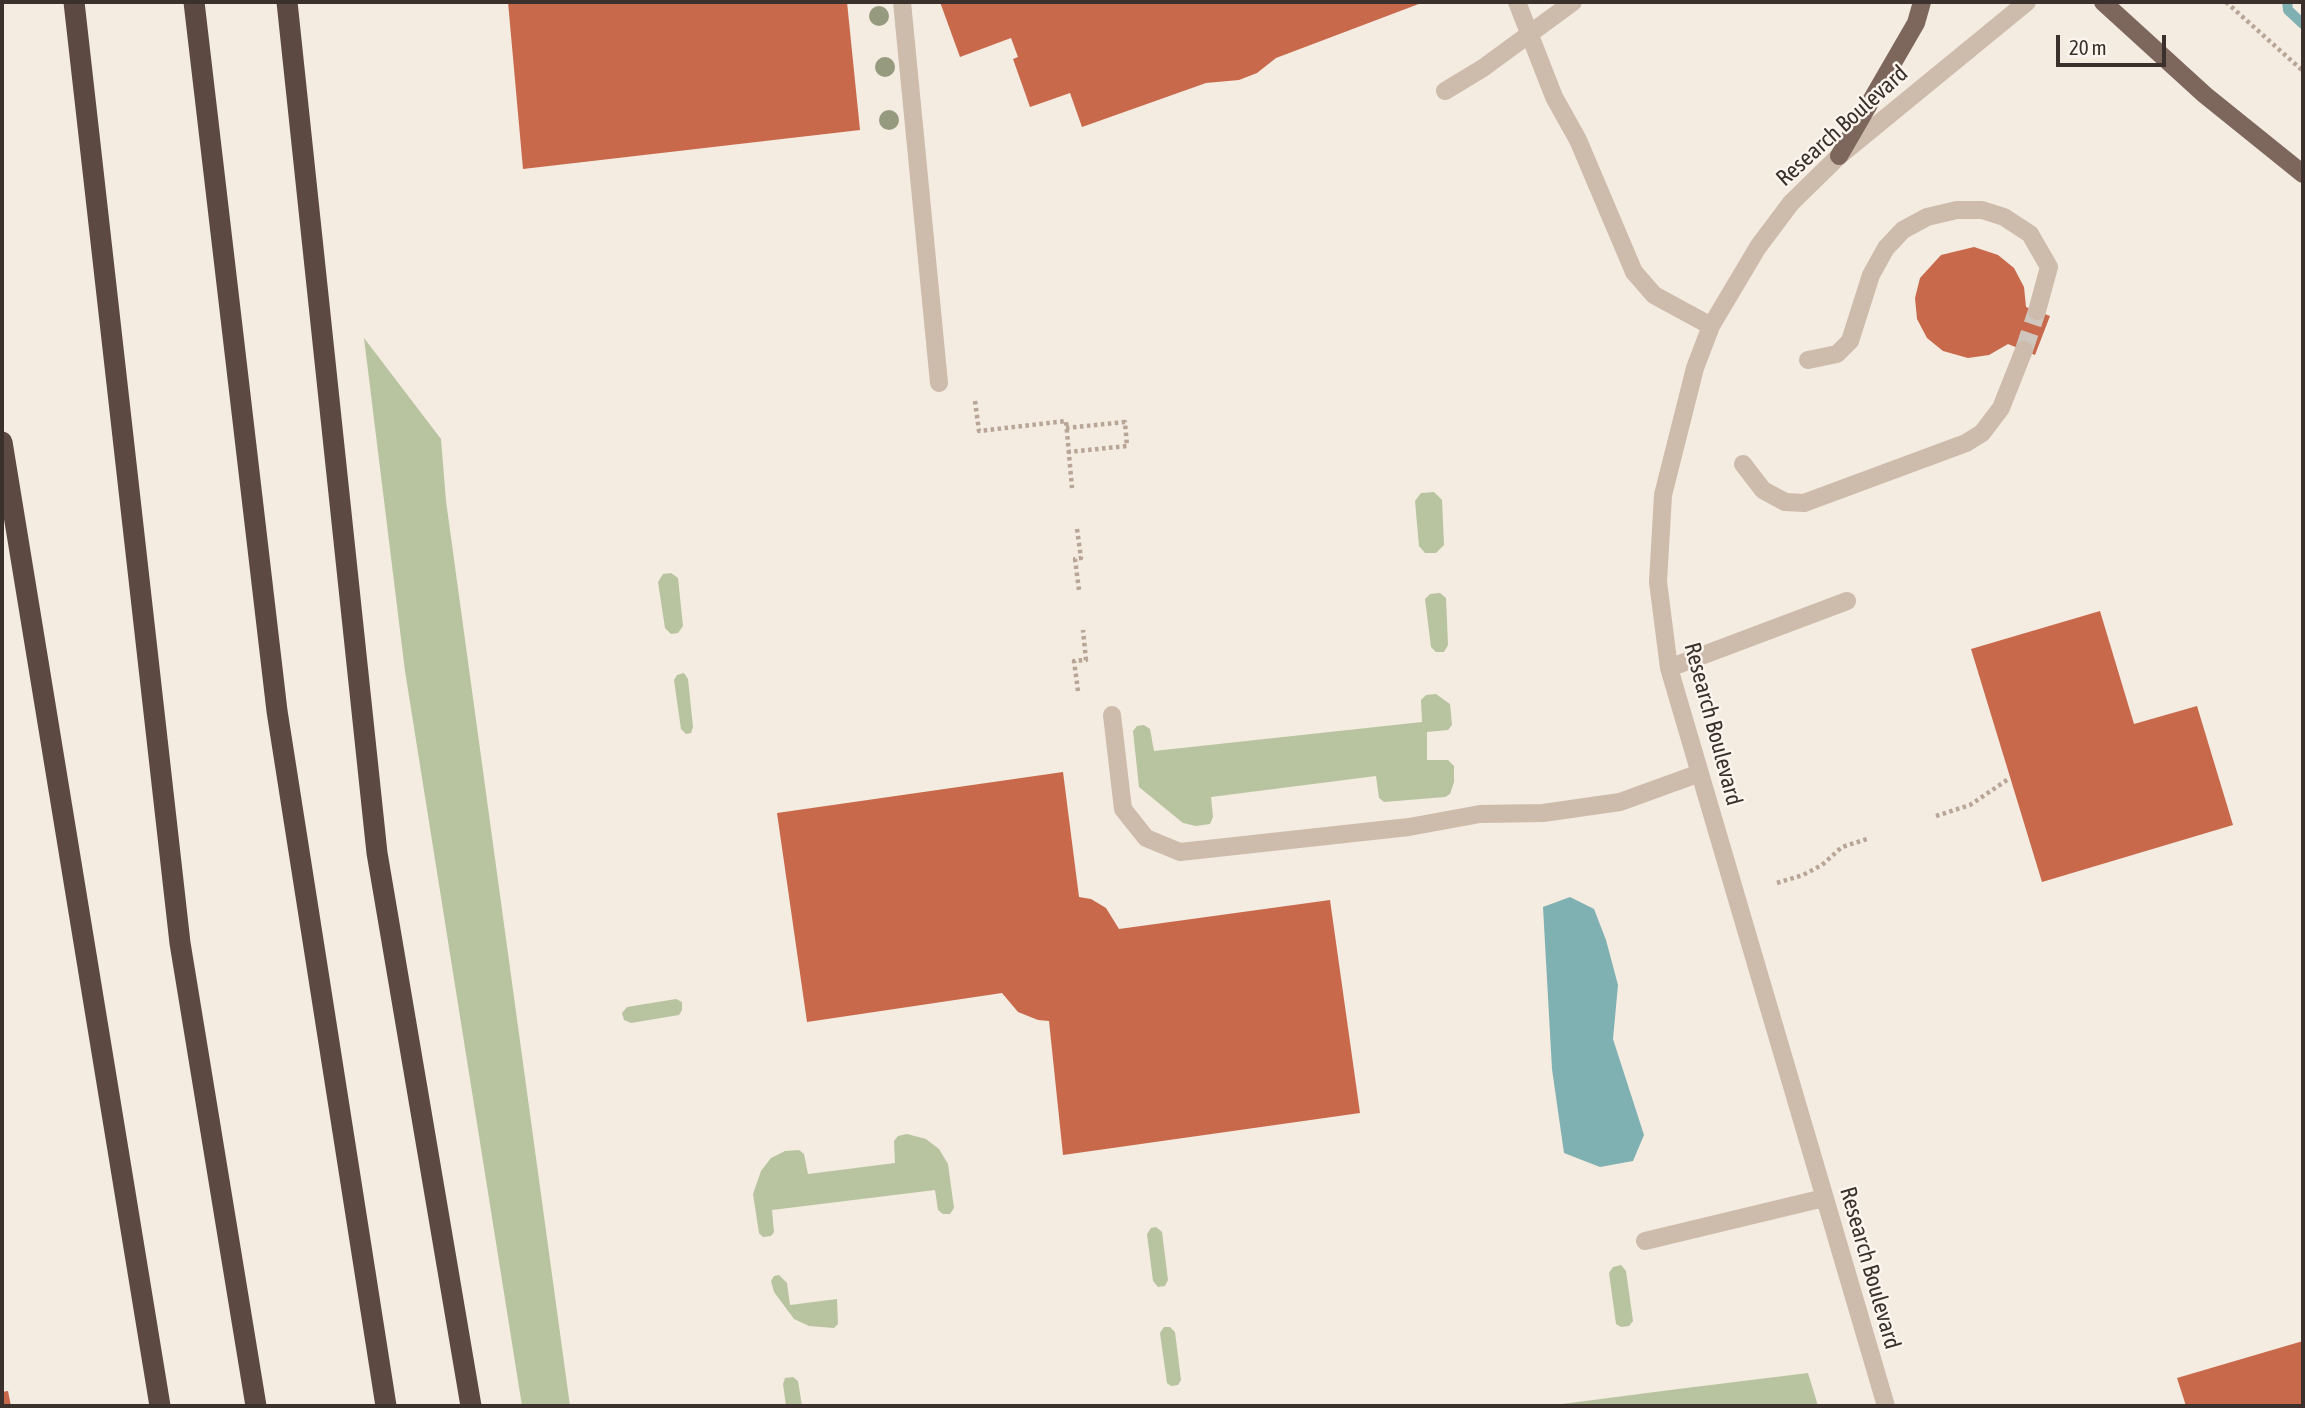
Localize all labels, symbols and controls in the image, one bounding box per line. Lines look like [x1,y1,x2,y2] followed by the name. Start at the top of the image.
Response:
[2060,21,2170,65] scale bar
[2069,35,2107,59] text: 20 m
[1771,60,1913,192] street label: Research Boulevard
[1678,640,1748,808] street label: Research Boulevard
[1834,1184,1906,1352] street label: Research Boulevard

